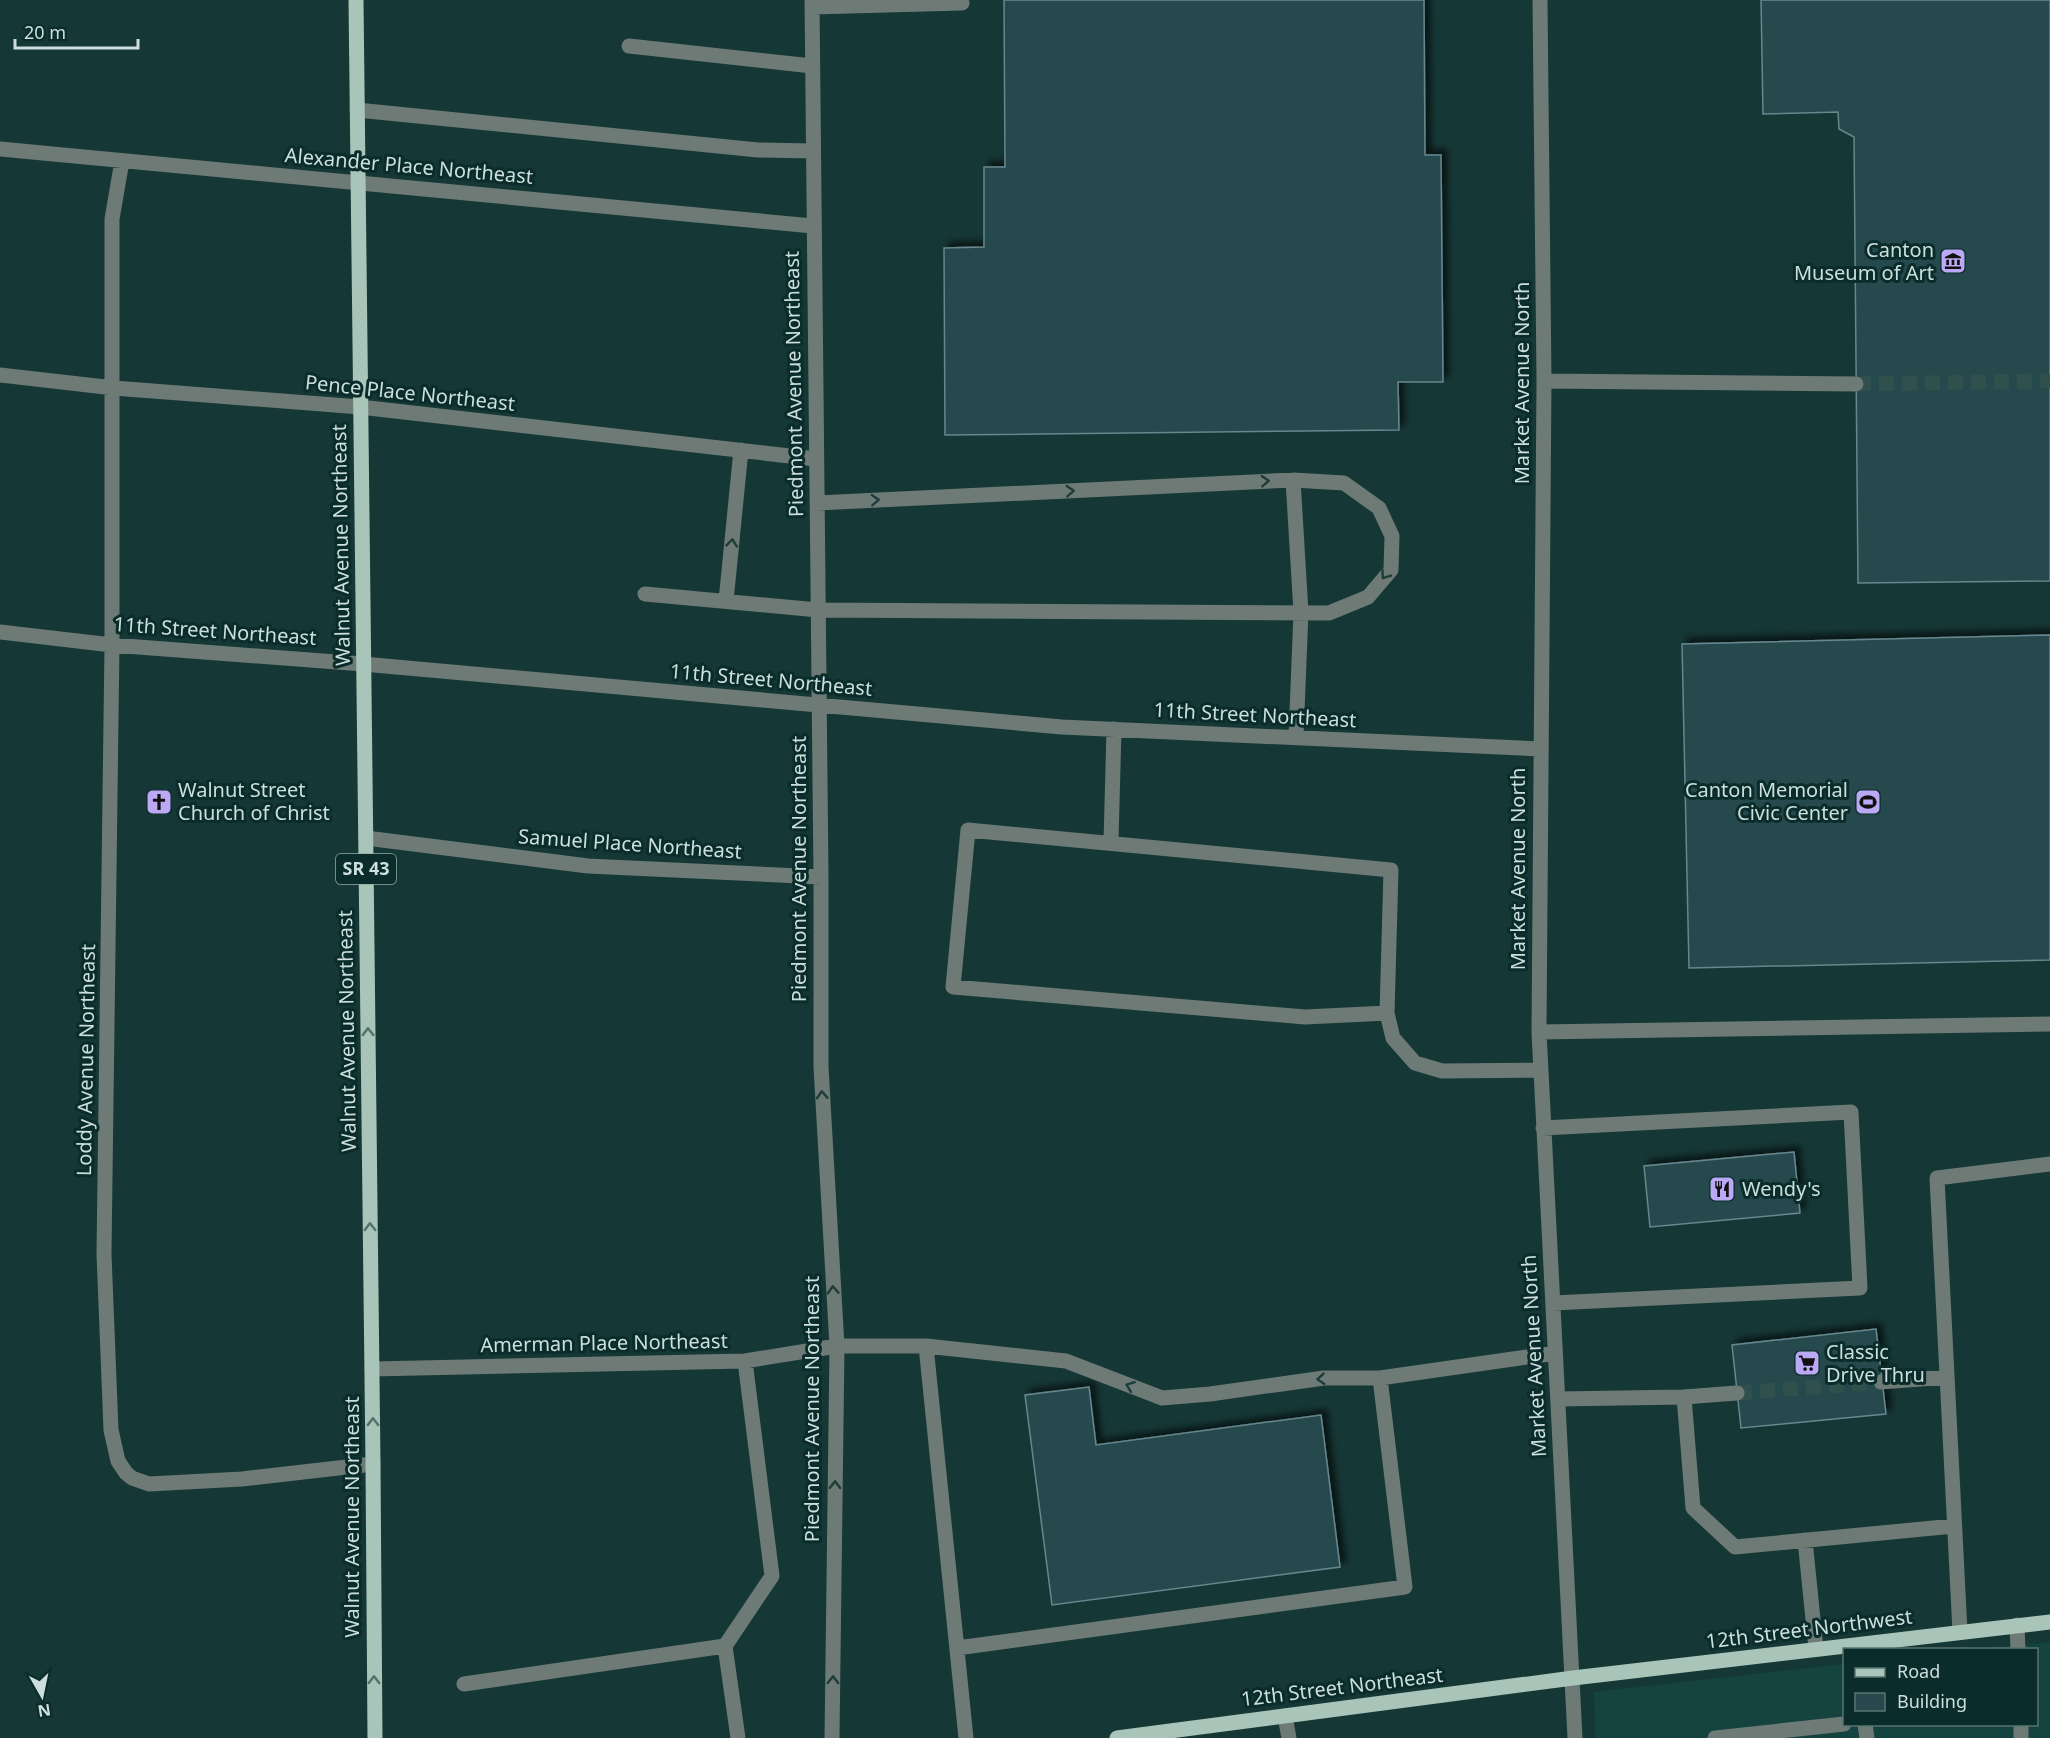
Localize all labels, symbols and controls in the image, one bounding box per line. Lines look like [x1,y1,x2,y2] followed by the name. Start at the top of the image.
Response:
[15,12,138,50] scale bar
[24,20,66,44] text: 20 m
[284,141,534,190] street label: Alexander Place Northeast
[1794,236,1934,286] place label: Canton Museum of Art
[1938,246,1968,276] museum icon: Canton Museum of Art
[778,251,809,517] street label: Piedmont Avenue Northeast
[1508,282,1535,484] street label: Market Avenue North
[304,368,516,417] street label: Pence Place Northeast
[325,424,356,666] street label: Walnut Avenue Northeast
[1260,474,1269,487] one-way arrow
[1065,484,1074,497] one-way arrow
[871,494,880,507] one-way arrow
[725,538,738,548] one-way arrow
[1381,568,1392,579] one-way arrow
[113,610,317,651] street label: 11th Street Northeast
[669,657,873,702] street label: 11th Street Northeast
[1153,696,1357,733] street label: 11th Street Northeast
[785,736,812,1002] street label: Piedmont Avenue Northeast
[1504,768,1531,970] street label: Market Avenue North
[178,776,330,826] place label: Walnut Street Church of Christ
[1685,776,1848,826] place label: Canton Memorial Civic Center
[144,787,174,817] church icon: Walnut Street Church of Christ
[1853,787,1883,817] sports icon: Canton Memorial Civic Center
[517,822,743,865] street label: Samuel Place Northeast
[336,854,396,884] road number: SR 43
[331,910,362,1152] street label: Walnut Avenue Northeast
[70,944,101,1176] street label: Loddy Avenue Northeast
[362,1027,374,1036] one-way arrow
[816,1090,829,1099] one-way arrow
[1707,1174,1737,1204] restaurant icon: Wendy's
[1742,1175,1821,1202] place label: Wendy's
[364,1222,376,1231] one-way arrow
[1515,1254,1552,1458] street label: Market Avenue North
[798,1276,825,1542] street label: Piedmont Avenue Northeast
[827,1285,840,1294] one-way arrow
[480,1327,728,1358] street label: Amerman Place Northeast
[1826,1338,1925,1388] place label: Classic Drive Thru
[1792,1348,1822,1378] supermarket icon: Classic Drive Thru
[1317,1372,1326,1385] one-way arrow
[1125,1381,1136,1393] one-way arrow
[338,1396,365,1638] street label: Walnut Avenue Northeast
[366,1417,379,1426] one-way arrow
[829,1480,841,1489] one-way arrow
[1704,1602,1914,1655] street label: 12th Street Northwest
[1843,1648,2038,1726] legend
[1897,1659,1940,1683] text: Road
[1239,1661,1444,1712] street label: 12th Street Northeast
[12,1666,72,1726] north arrow
[368,1675,380,1684] one-way arrow
[827,1675,839,1684] one-way arrow
[1897,1689,1967,1713] text: Building
[36,1699,52,1723] text: N

